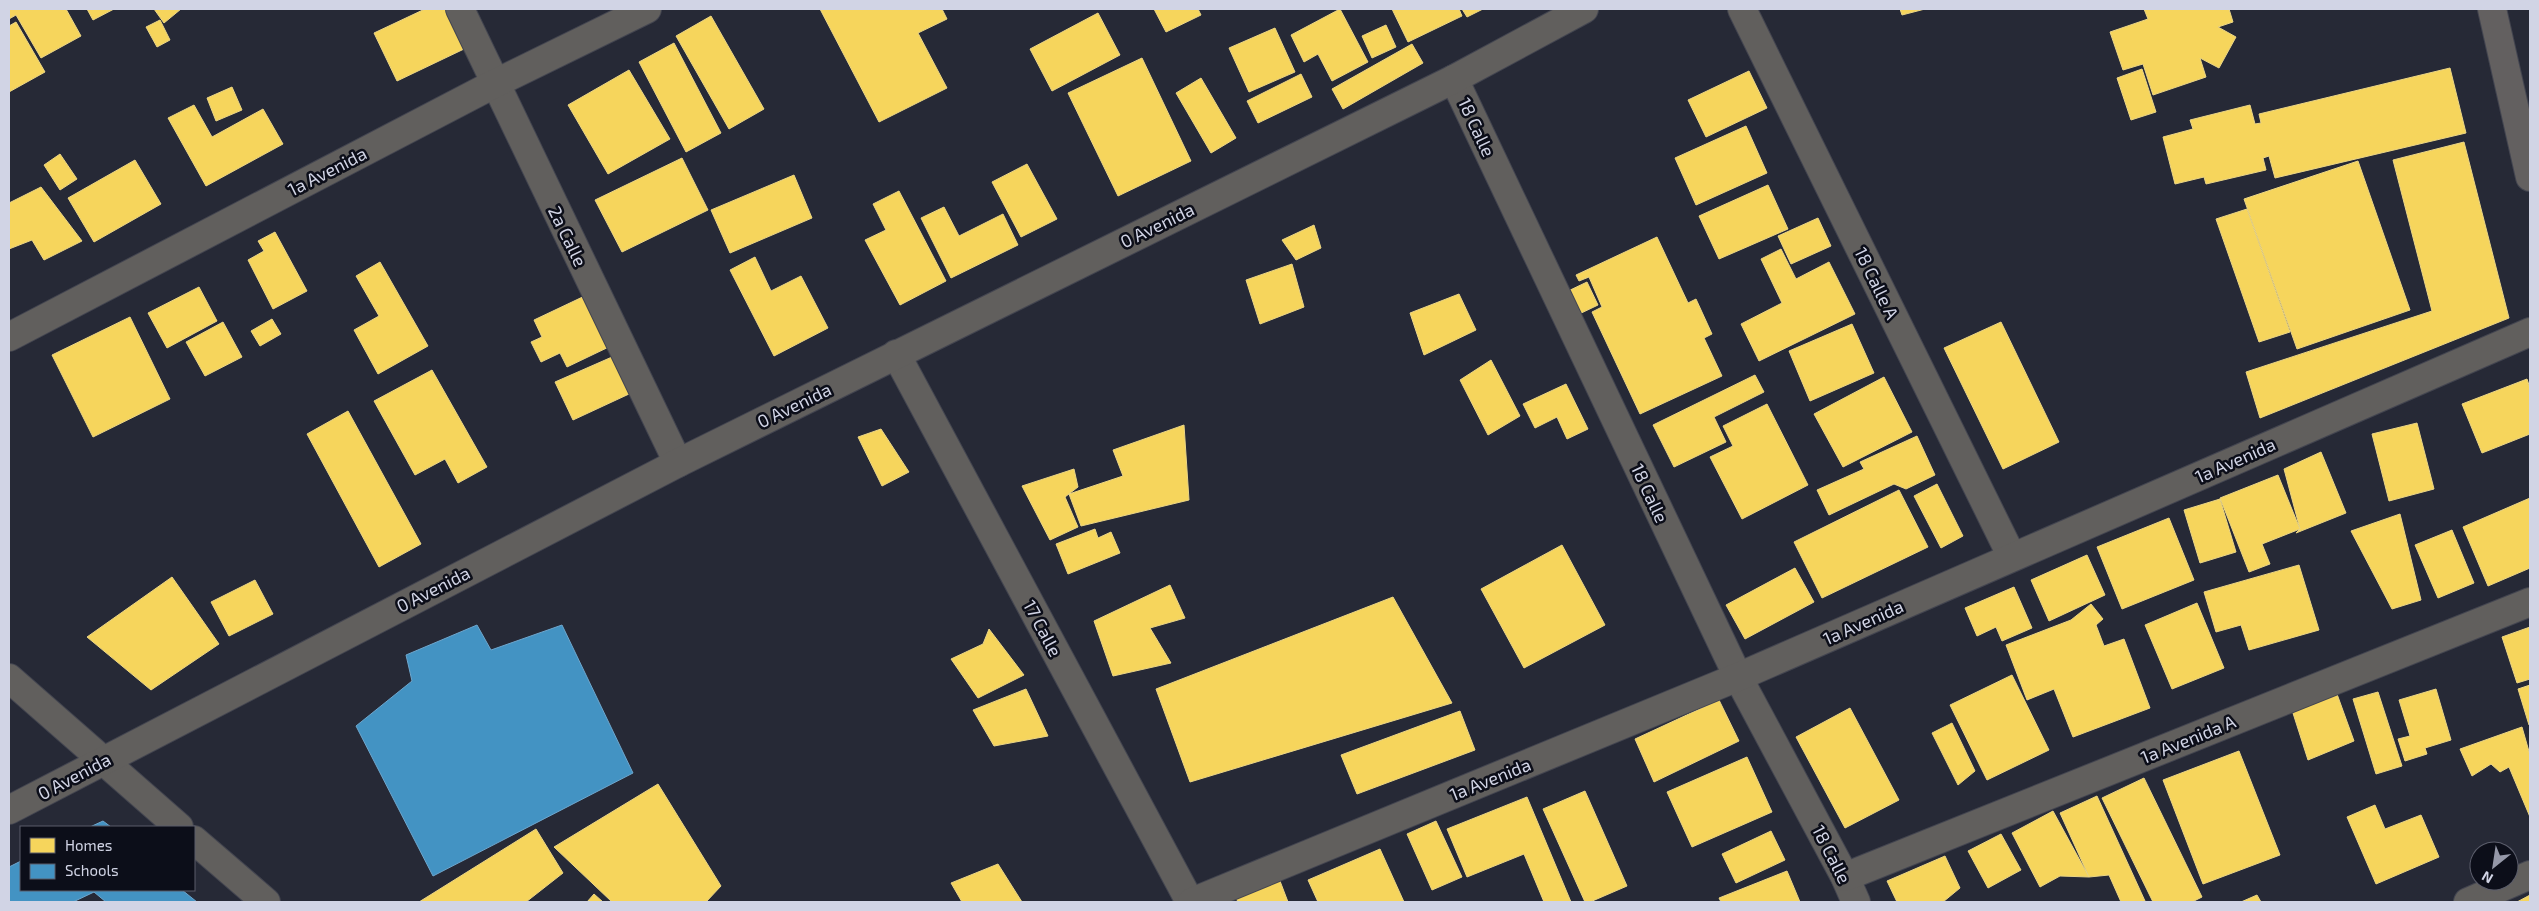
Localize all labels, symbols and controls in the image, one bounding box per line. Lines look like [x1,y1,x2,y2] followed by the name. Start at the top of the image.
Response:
[1454,94,1500,160] street label: 18 Calle
[284,142,370,200] street label: 1a Avenida
[1116,198,1198,252] street label: 0 Avenida
[544,202,592,270] street label: 2a Calle
[1850,243,1904,323] street label: 18 Calle A
[753,378,835,432] street label: 0 Avenida
[2191,433,2279,487] street label: 1a Avenida
[1627,460,1673,526] street label: 18 Calle
[393,561,473,617] street label: 0 Avenida
[1819,595,1907,649] street label: 1a Avenida
[1019,596,1067,660] street label: 17 Calle
[2137,710,2239,768] street label: 1a Avenida A
[34,748,114,804] street label: 0 Avenida
[1446,753,1534,805] street label: 1a Avenida
[1808,821,1856,887] street label: 18 Calle
[20,826,195,891] legend
[65,836,112,854] text: Homes
[2469,841,2519,891] north arrow
[65,861,119,879] text: Schools
[2479,868,2496,888] text: N

